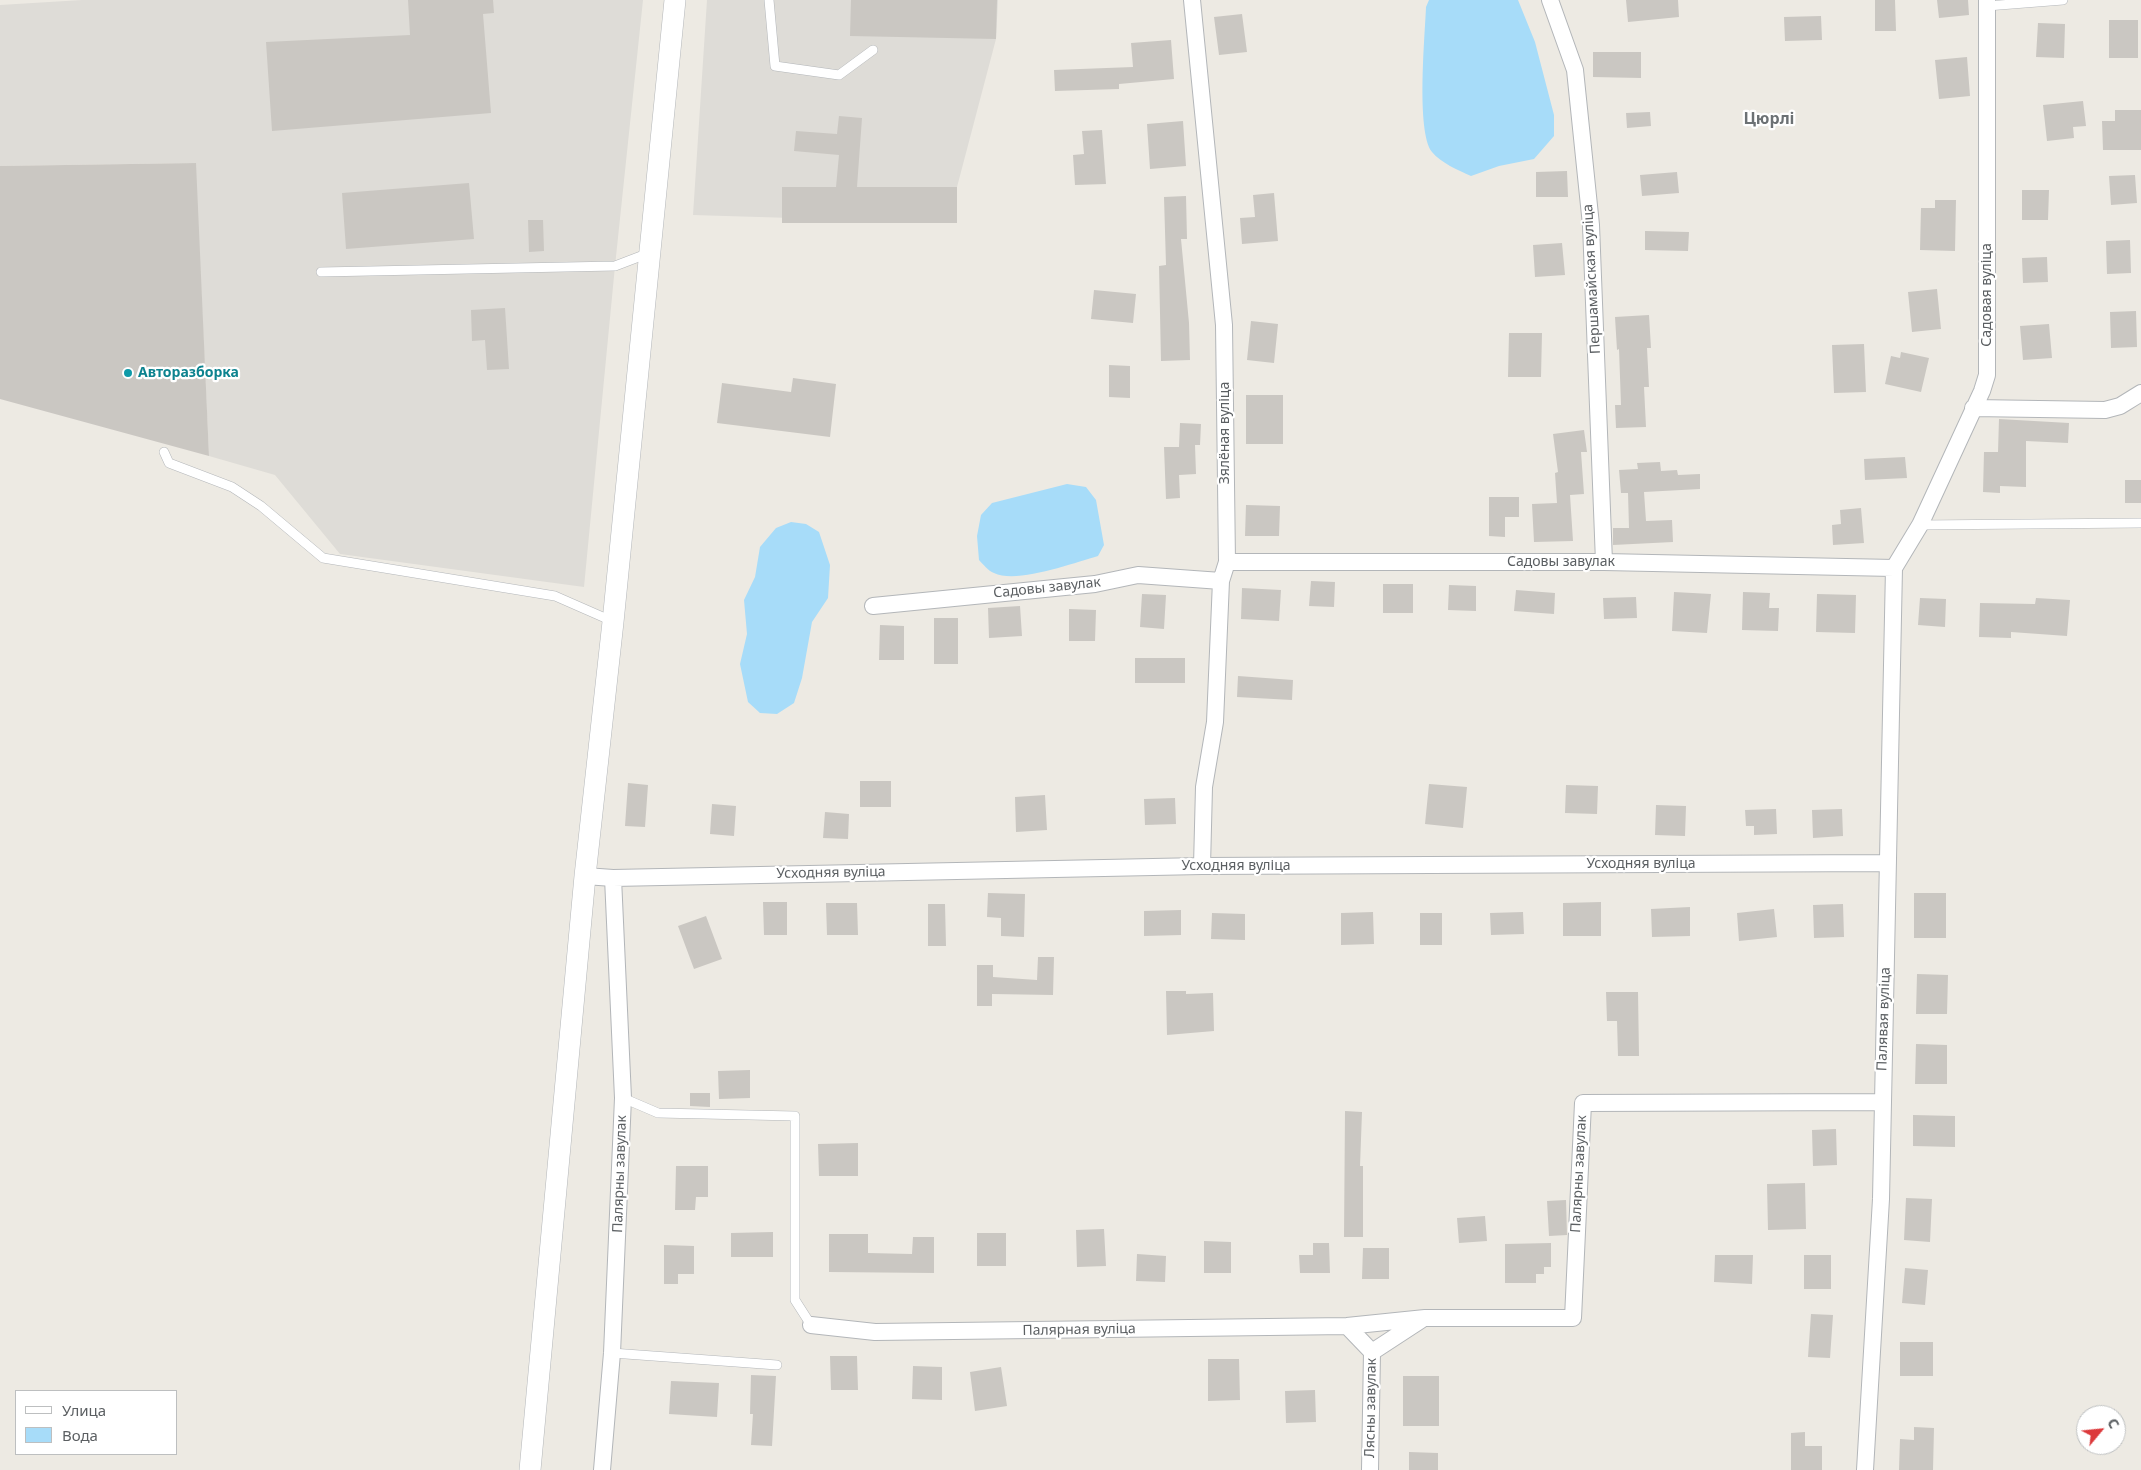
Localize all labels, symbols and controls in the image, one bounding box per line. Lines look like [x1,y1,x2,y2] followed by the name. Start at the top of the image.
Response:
[1743,109,1795,129] district label: Цюрлі
[1580,204,1604,354] street label: Першамайская вуліца
[1979,243,1995,347] street label: Садовая вуліца
[138,365,239,381] place label: Авторазборка
[122,367,134,379] marker: Авторазборка
[1217,382,1233,484] street label: Зялёная вуліца
[1507,554,1615,570] street label: Садовы завулак
[992,574,1102,602] street label: Садовы завулак
[1587,856,1695,872] street label: Усходняя вуліца
[1182,858,1290,874] street label: Усходняя вуліца
[776,864,886,882] street label: Усходняя вуліца
[1874,967,1894,1071] street label: Палявая вуліца
[610,1115,630,1233] street label: Палярны завулак
[1568,1115,1590,1233] street label: Палярны завулак
[1022,1321,1136,1339] street label: Палярная вуліца
[1362,1358,1380,1458] street label: Лясны завулак
[15,1390,178,1455] legend
[62,1400,106,1420] text: Улица
[2076,1405,2126,1455] north arrow
[2103,1415,2124,1432] text: С
[62,1425,98,1445] text: Вода

